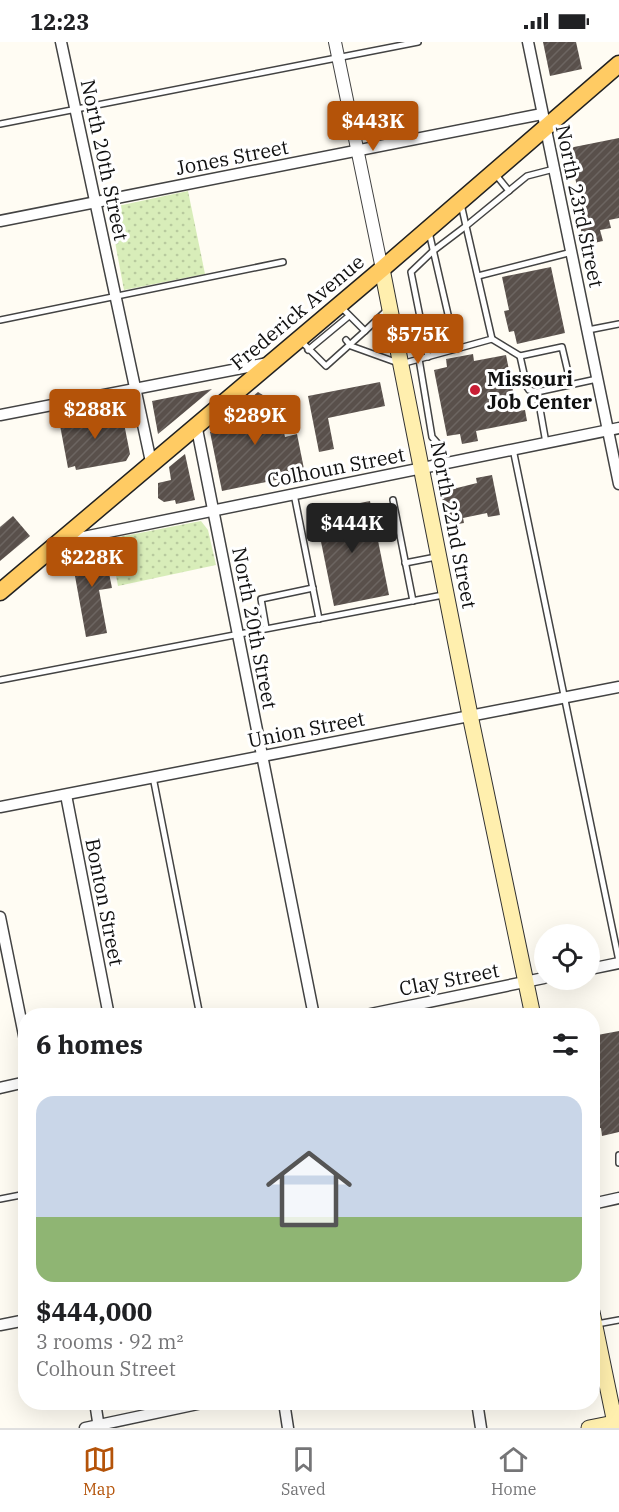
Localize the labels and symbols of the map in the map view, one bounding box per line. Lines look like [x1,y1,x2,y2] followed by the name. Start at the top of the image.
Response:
[75,77,135,243] street label: North 20th Street
[331,101,415,152] pin: $443K
[550,122,610,290] street label: North 23rd Street
[173,133,291,181] street label: Jones Street
[224,248,370,376] street label: Frederick Avenue
[376,314,460,365] pin: $575K
[487,365,592,415] place label: Missouri Job Center
[468,383,482,397] marker: Missouri Job Center
[53,389,137,440] pin: $288K
[213,395,297,446] pin: $289K
[425,439,483,611] street label: North 22nd Street
[265,440,407,494] street label: Colhoun Street
[310,503,394,554] pin: $444K
[50,537,134,588] pin: $228K
[226,545,284,711] street label: North 20th Street
[245,704,367,754] street label: Union Street
[79,836,131,968] street label: Bonton Street
[397,956,501,1002] street label: Clay Street

